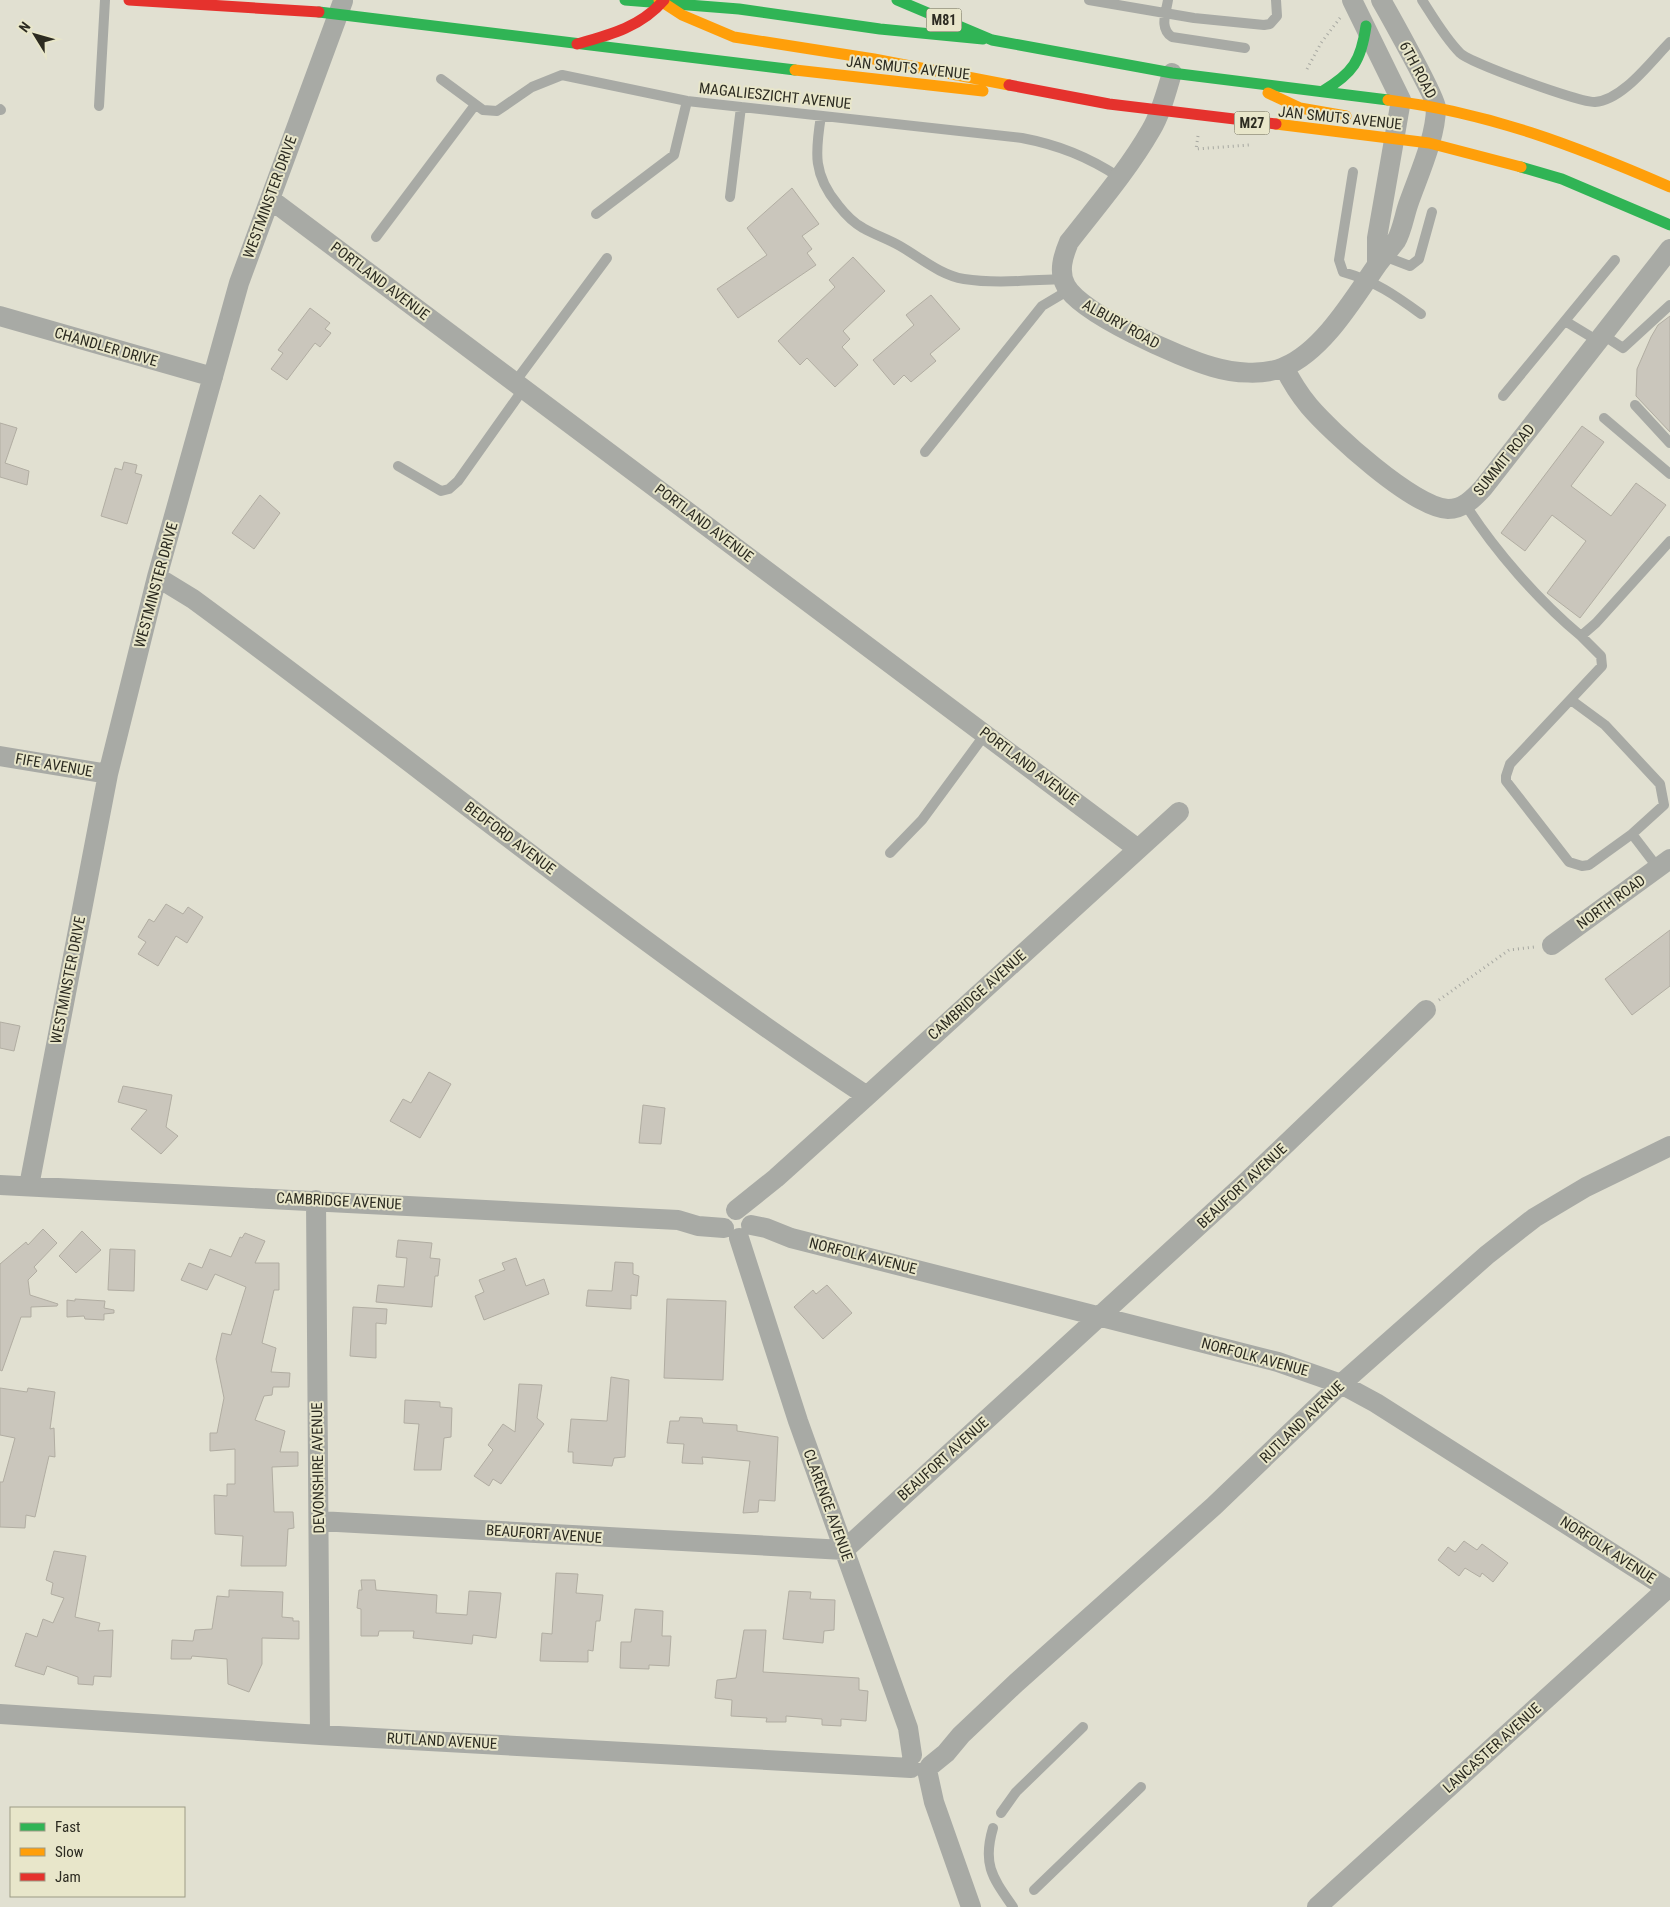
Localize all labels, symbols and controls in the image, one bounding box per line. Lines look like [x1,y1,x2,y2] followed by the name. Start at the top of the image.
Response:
[926,8,962,32] road number: M81
[10,10,60,60] north arrow
[16,19,34,35] text: N
[1395,38,1441,102] street label: 6TH ROAD
[845,53,971,83] street label: JAN SMUTS AVENUE
[698,79,852,113] street label: MAGALIESZICHT AVENUE
[1277,103,1403,133] street label: JAN SMUTS AVENUE
[1234,112,1270,134] road number: M27
[239,133,301,261] street label: WESTMINSTER DRIVE
[327,238,433,324] street label: PORTLAND AVENUE
[1079,295,1163,353] street label: ALBURY ROAD
[52,324,160,370] street label: CHANDLER DRIVE
[1470,420,1538,500] street label: SUMMIT ROAD
[651,480,757,566] street label: PORTLAND AVENUE
[131,520,181,650] street label: WESTMINSTER DRIVE
[976,723,1082,809] street label: PORTLAND AVENUE
[14,749,94,781] street label: FIFE AVENUE
[461,798,559,878] street label: BEDFORD AVENUE
[1573,871,1649,933] street label: NORTH ROAD
[47,915,89,1045] street label: WESTMINSTER DRIVE
[924,946,1030,1044] street label: CAMBRIDGE AVENUE
[1193,1140,1291,1232] street label: BEAUFORT AVENUE
[276,1189,402,1213] street label: CAMBRIDGE AVENUE
[807,1234,919,1278] street label: NORFOLK AVENUE
[1199,1334,1311,1380] street label: NORFOLK AVENUE
[1256,1377,1348,1467] street label: RUTLAND AVENUE
[308,1402,328,1534] street label: DEVONSHIRE AVENUE
[894,1413,992,1505] street label: BEAUFORT AVENUE
[799,1447,857,1563] street label: CLARENCE AVENUE
[1557,1512,1659,1588] street label: NORFOLK AVENUE
[485,1521,603,1547] street label: BEAUFORT AVENUE
[1439,1699,1545,1797] street label: LANCASTER AVENUE
[386,1729,498,1753] street label: RUTLAND AVENUE
[10,1807,185,1897] legend
[55,1818,80,1836] text: Fast
[55,1843,84,1861] text: Slow
[55,1868,81,1886] text: Jam

